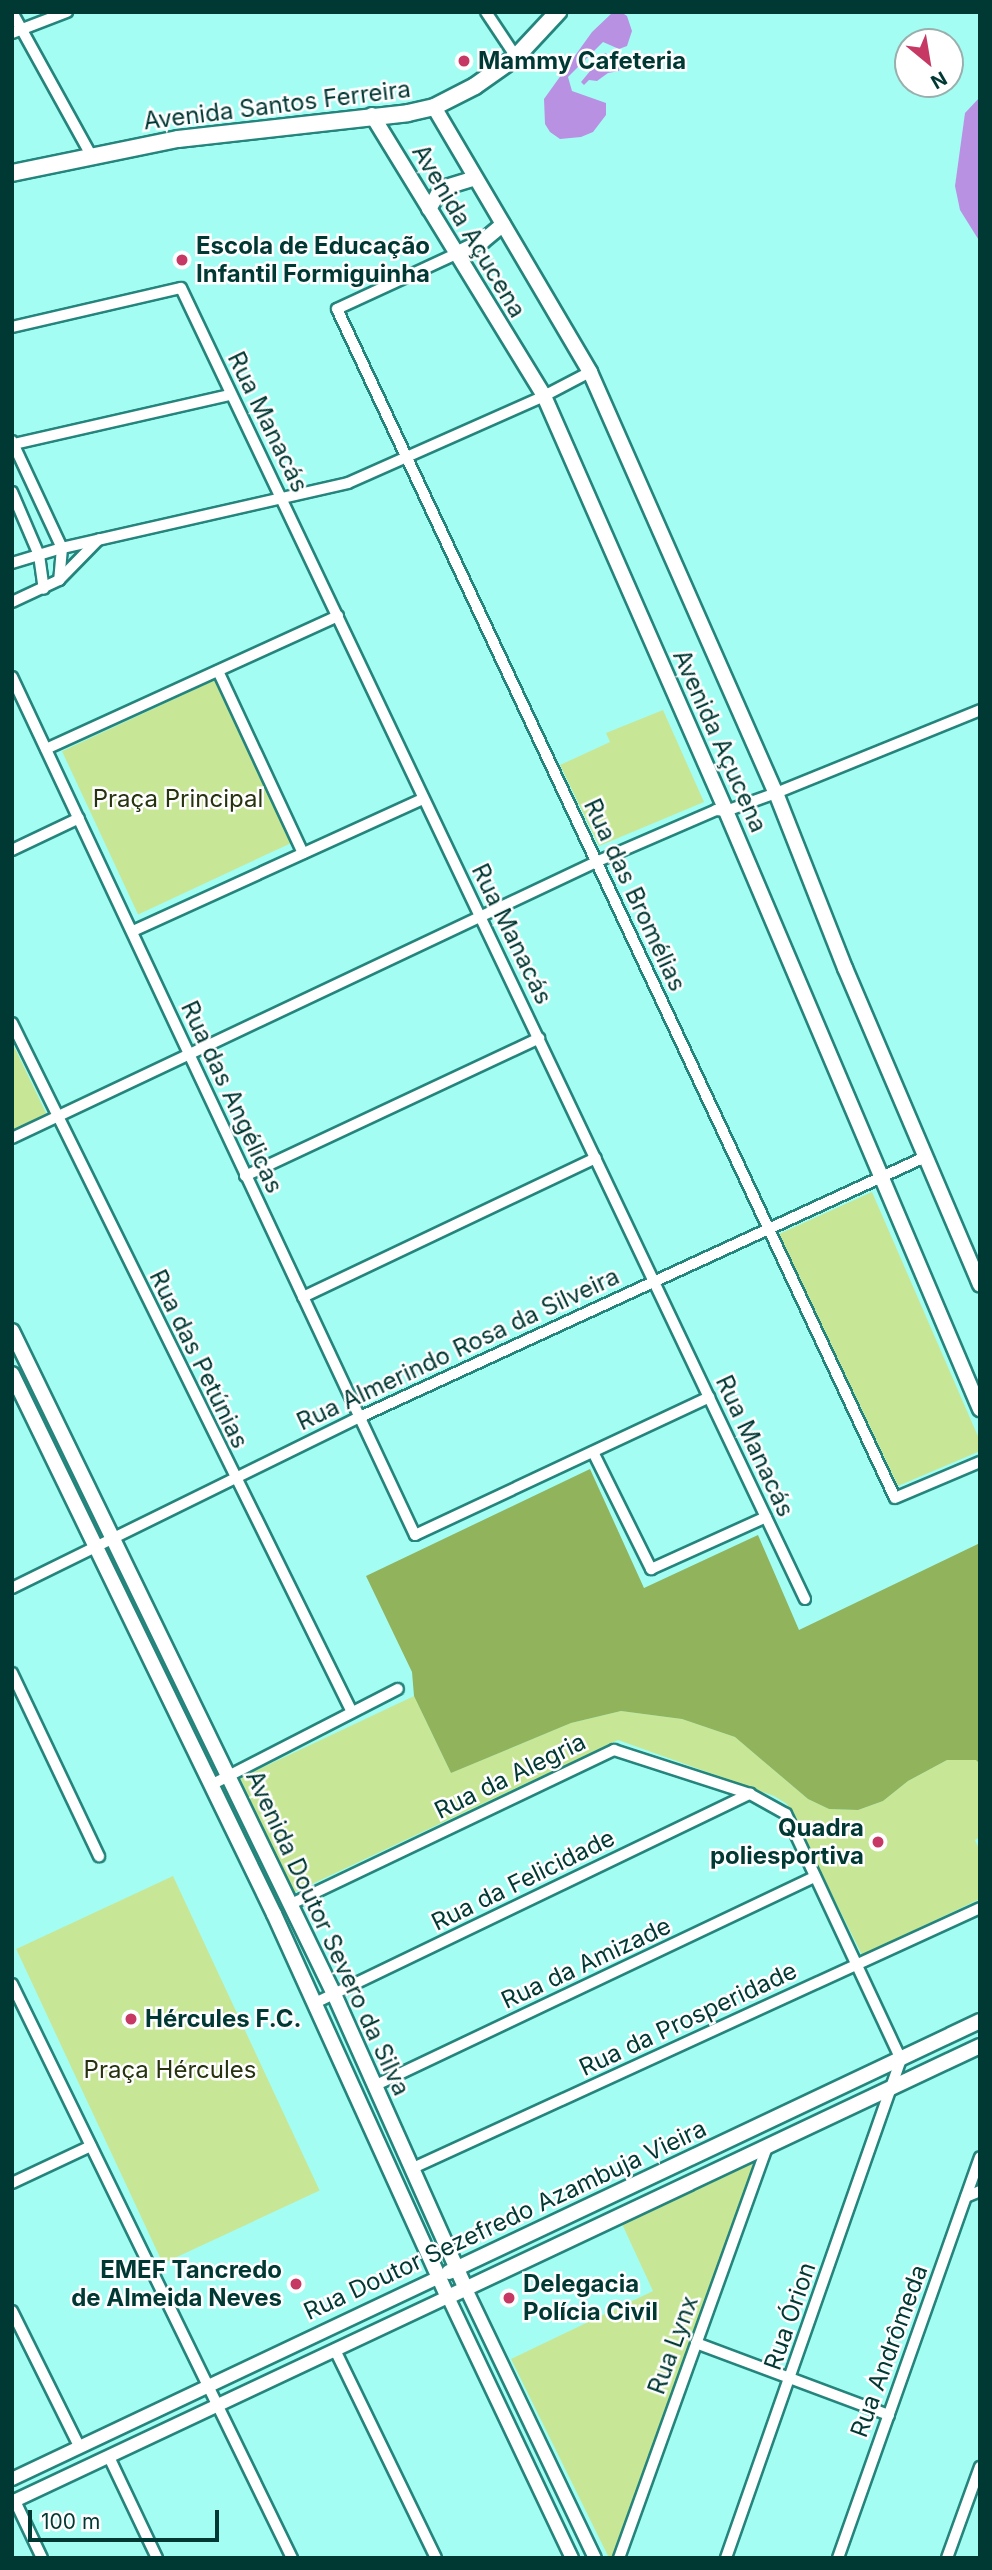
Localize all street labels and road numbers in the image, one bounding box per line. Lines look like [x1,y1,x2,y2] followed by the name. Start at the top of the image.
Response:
[142,74,412,136] street label: Avenida Santos Ferreira
[406,139,532,323] street label: Avenida Açucena
[222,347,314,497] street label: Rua Manacás
[667,645,773,837] street label: Avenida Açucena
[578,794,692,996] street label: Rua das Bromélias
[466,859,558,1009] street label: Rua Manacás
[175,996,289,1198] street label: Rua das Angélicas
[292,1262,624,1436] street label: Rua Almerindo Rosa da Silveira
[143,1265,255,1453] street label: Rua das Petúnias
[710,1371,800,1521] street label: Rua Manacás
[430,1727,590,1825] street label: Rua da Alegria
[240,1766,416,2100] street label: Avenida Doutor Severo da Silva
[427,1823,619,1937] street label: Rua da Felicidade
[497,1911,675,2015] street label: Rua da Amizade
[575,1956,801,2082] street label: Rua da Prosperidade
[299,2114,711,2326] street label: Rua Doutor Sezefredo Azambuja Vieira
[758,2258,822,2374] street label: Rua Órion
[844,2261,934,2441] street label: Rua Andrômeda
[642,2292,704,2398] street label: Rua Lynx

